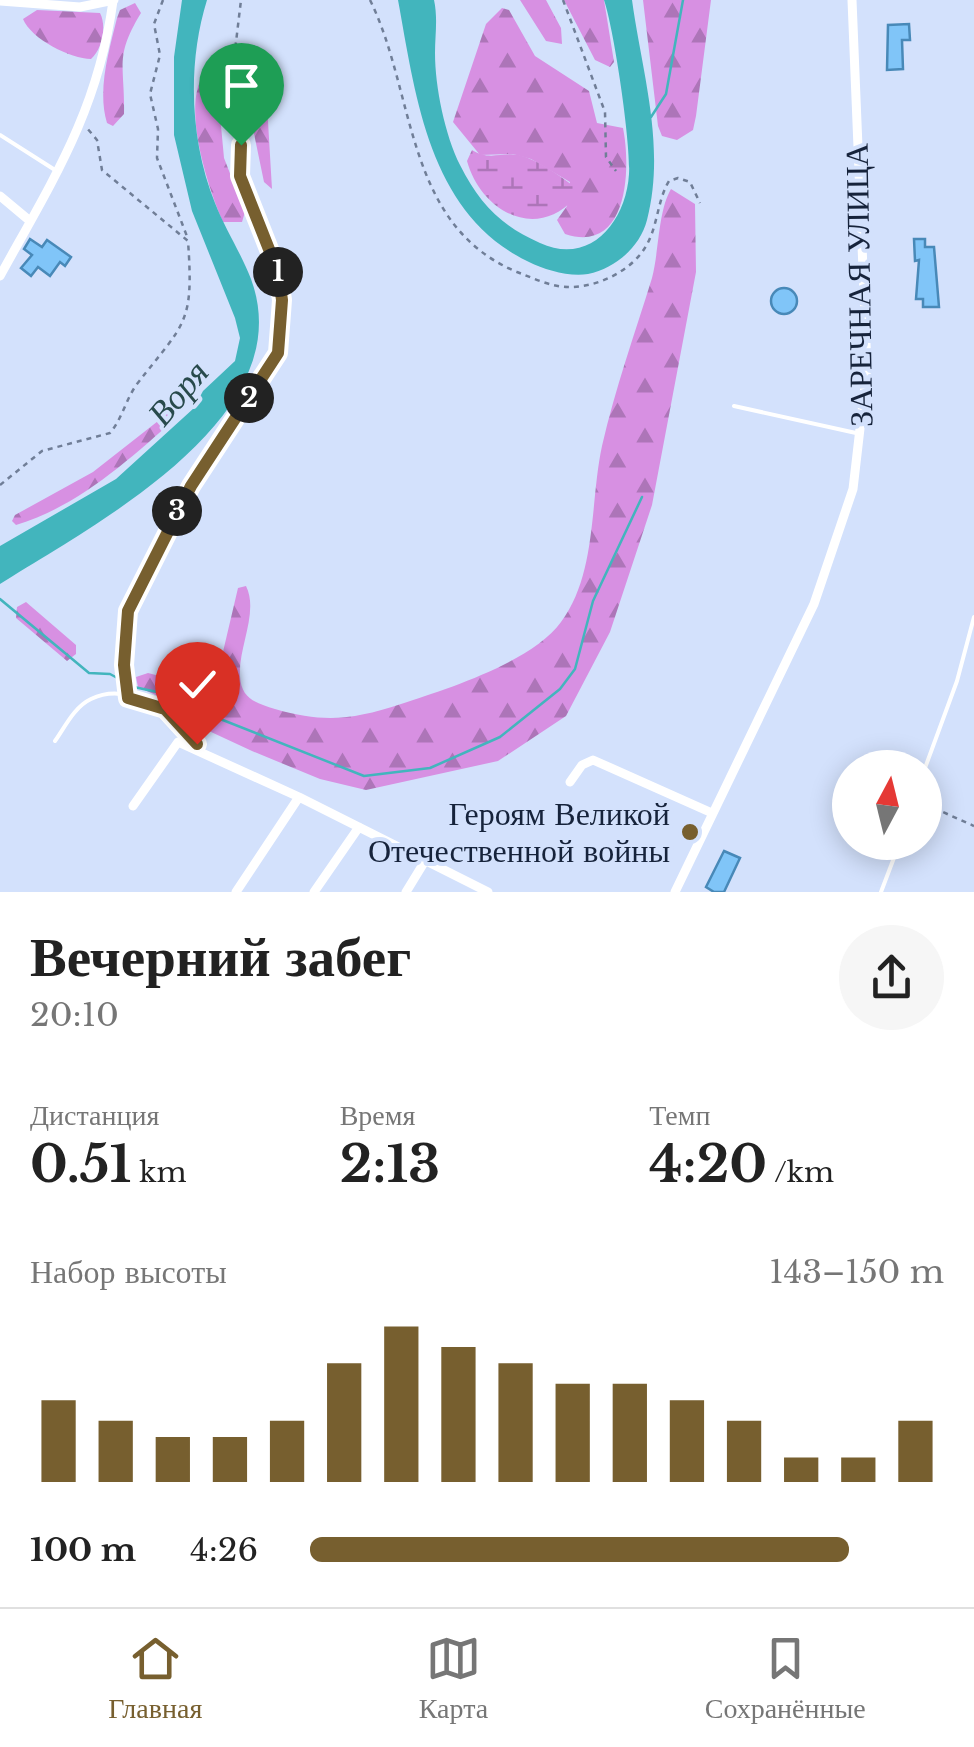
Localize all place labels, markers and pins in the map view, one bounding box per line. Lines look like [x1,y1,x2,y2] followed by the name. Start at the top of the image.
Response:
[199,43,284,146] pin
[253,247,303,297] pin: 1
[224,373,274,423] pin: 2
[152,486,202,536] pin: 3
[155,642,240,745] pin
[368,794,670,871] place label: Героям Великой Отечественной войны
[679,821,701,843] marker: Героям Великой Отечественной войны

